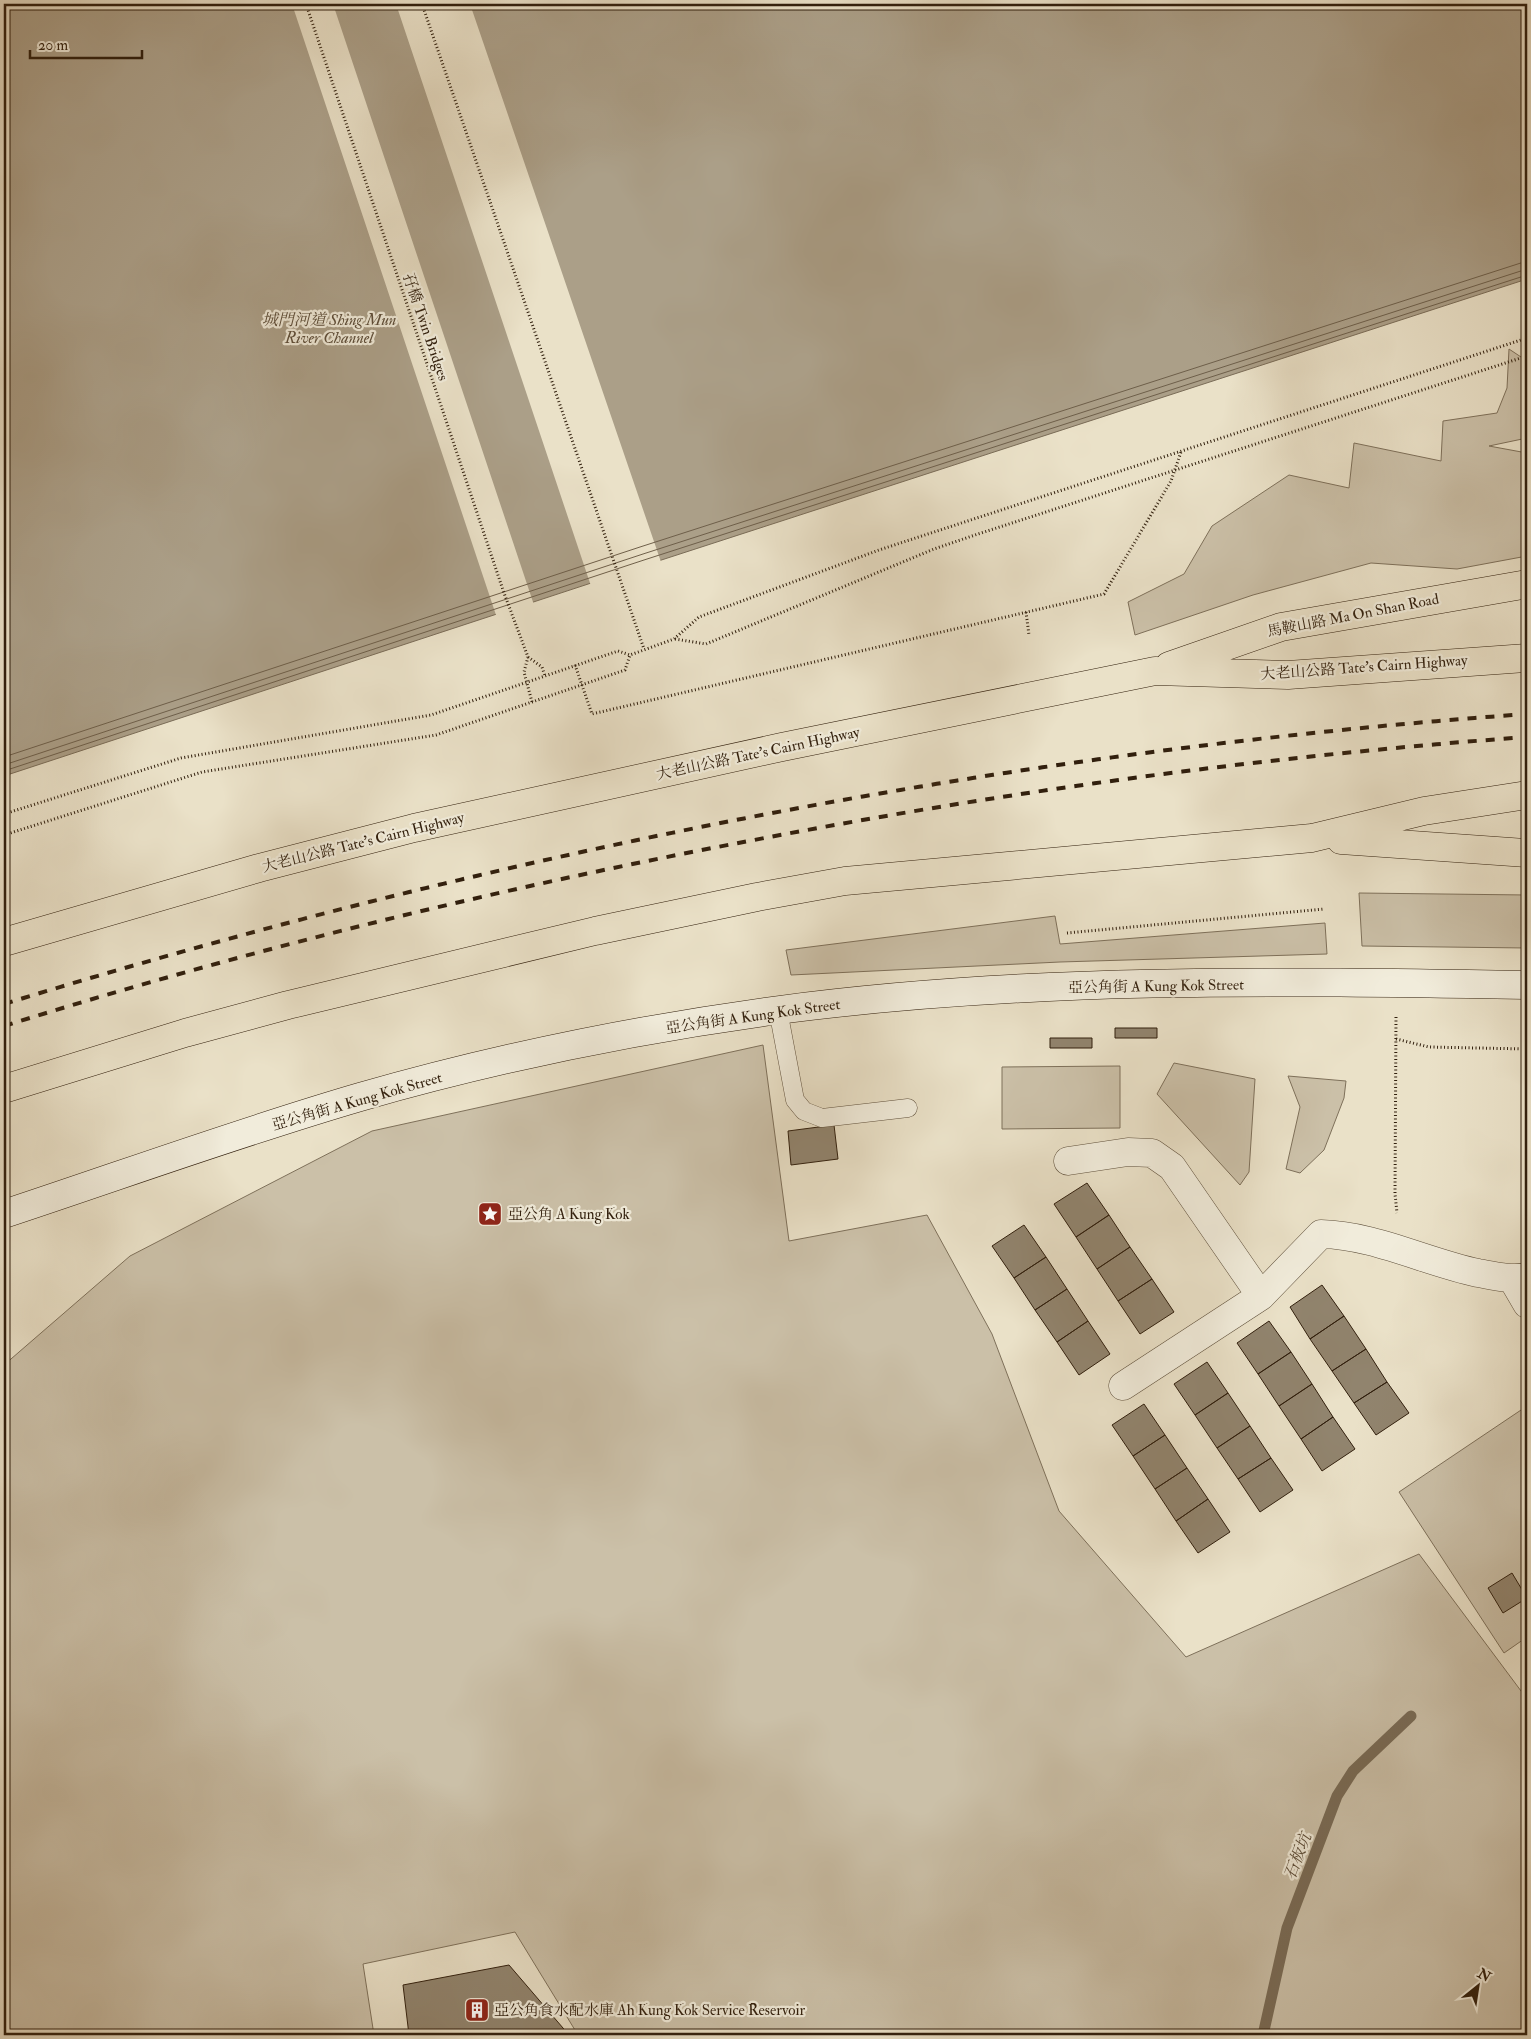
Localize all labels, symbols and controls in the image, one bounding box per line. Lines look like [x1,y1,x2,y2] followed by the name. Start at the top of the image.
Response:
[30,28,142,60] scale bar
[38,36,68,55] text: 20 m
[398,271,453,383] street label: 孖橋 Twin Bridges
[262,310,396,348] water label: 城門河道 Shing Mun River Channel
[1266,589,1441,641] street label: 馬鞍山路 Ma On Shan Road
[1260,651,1469,684] street label: 大老山公路 Tate's Cairn Highway
[655,723,862,784] street label: 大老山公路 Tate's Cairn Highway
[260,808,466,877] street label: 大老山公路 Tate's Cairn Highway
[1068,975,1244,998] street label: 亞公角街 A Kung Kok Street
[665,995,842,1038] street label: 亞公角街 A Kung Kok Street
[270,1068,444,1135] street label: 亞公角街 A Kung Kok Street
[477,1201,503,1227] place icon: 亞公角 A Kung Kok
[508,1205,630,1224] place label: 亞公角 A Kung Kok
[1280,1829,1317,1882] water label: 石板坑
[1454,1962,1504,2012] north arrow
[1474,1964,1494,1986] text: N
[464,1997,490,2023] building icon: 亞公角食水配水庫 Ah Kung Kok Service Reservoir
[494,2001,805,2020] place label: 亞公角食水配水庫 Ah Kung Kok Service Reservoir

